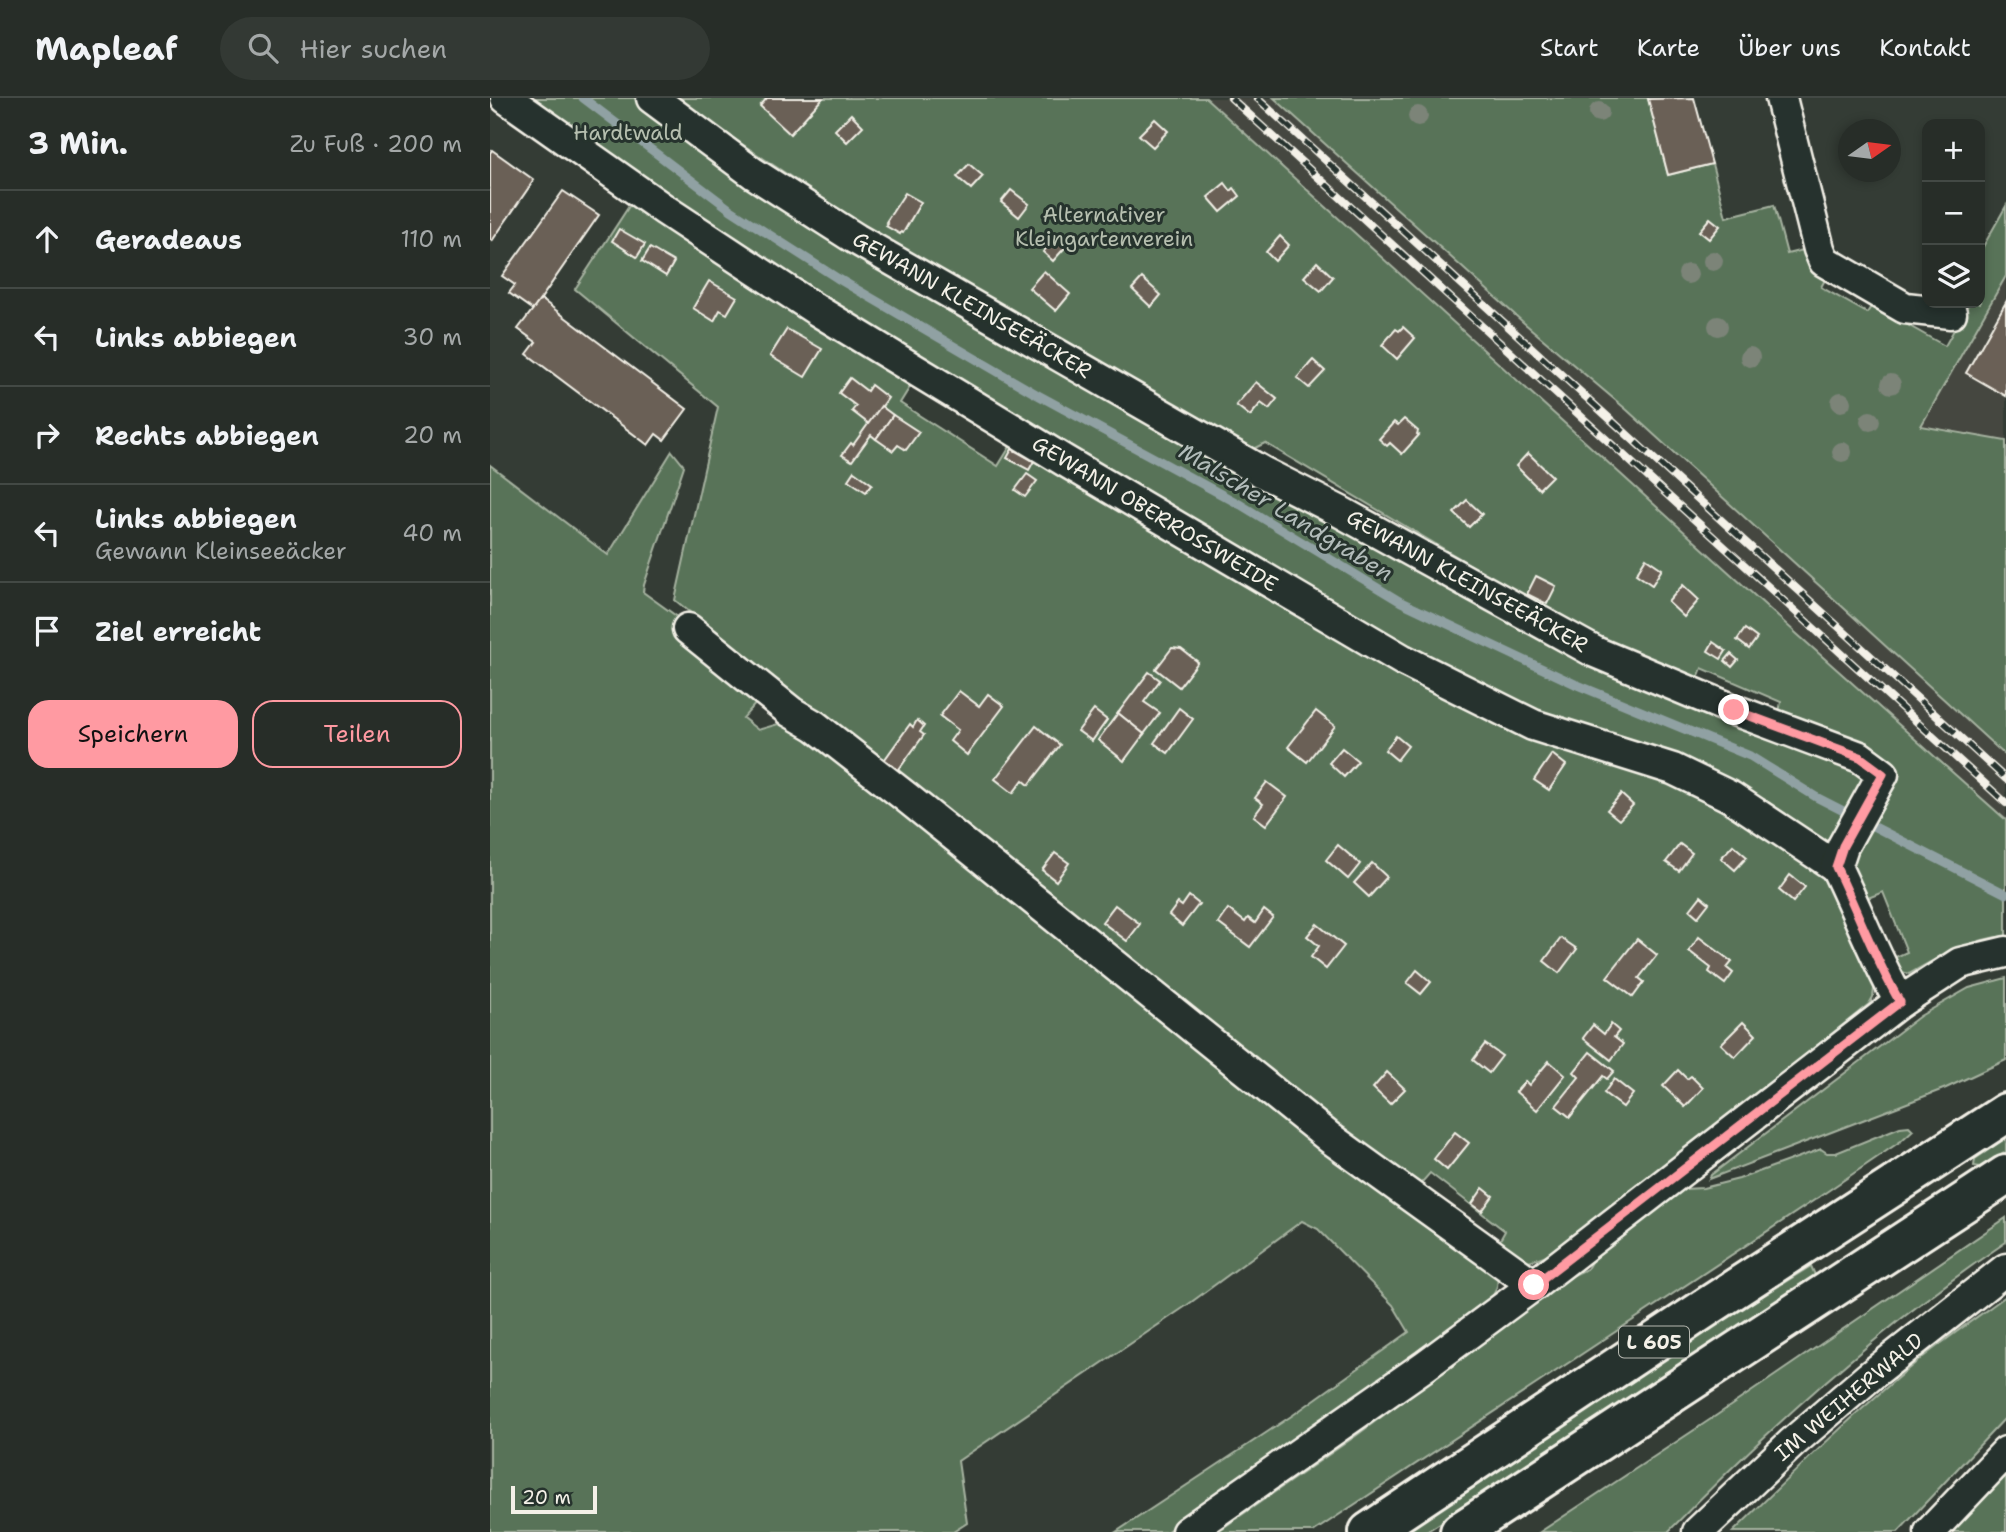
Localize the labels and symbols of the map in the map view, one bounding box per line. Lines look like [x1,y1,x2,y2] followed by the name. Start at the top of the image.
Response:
[573,119,683,147] park label: Hardtwald
[1838,119,1901,182] north arrow
[1015,201,1193,253] park label: Alternativer Kleingartenverein
[847,225,1097,385] street label: GEWANN KLEINSEEÄCKER
[1027,429,1283,599] street label: GEWANN OBERROSSWEIDE
[1173,436,1399,588] water label: Malscher Landgraben
[1342,503,1592,659] street label: GEWANN KLEINSEEÄCKER
[1718,694,1749,725] route end
[1518,1269,1549,1300] route start
[1619,1326,1689,1358] road number: L 605
[1769,1327,1929,1467] street label: IM WEIHERWALD
[511,1483,597,1515] scale bar

